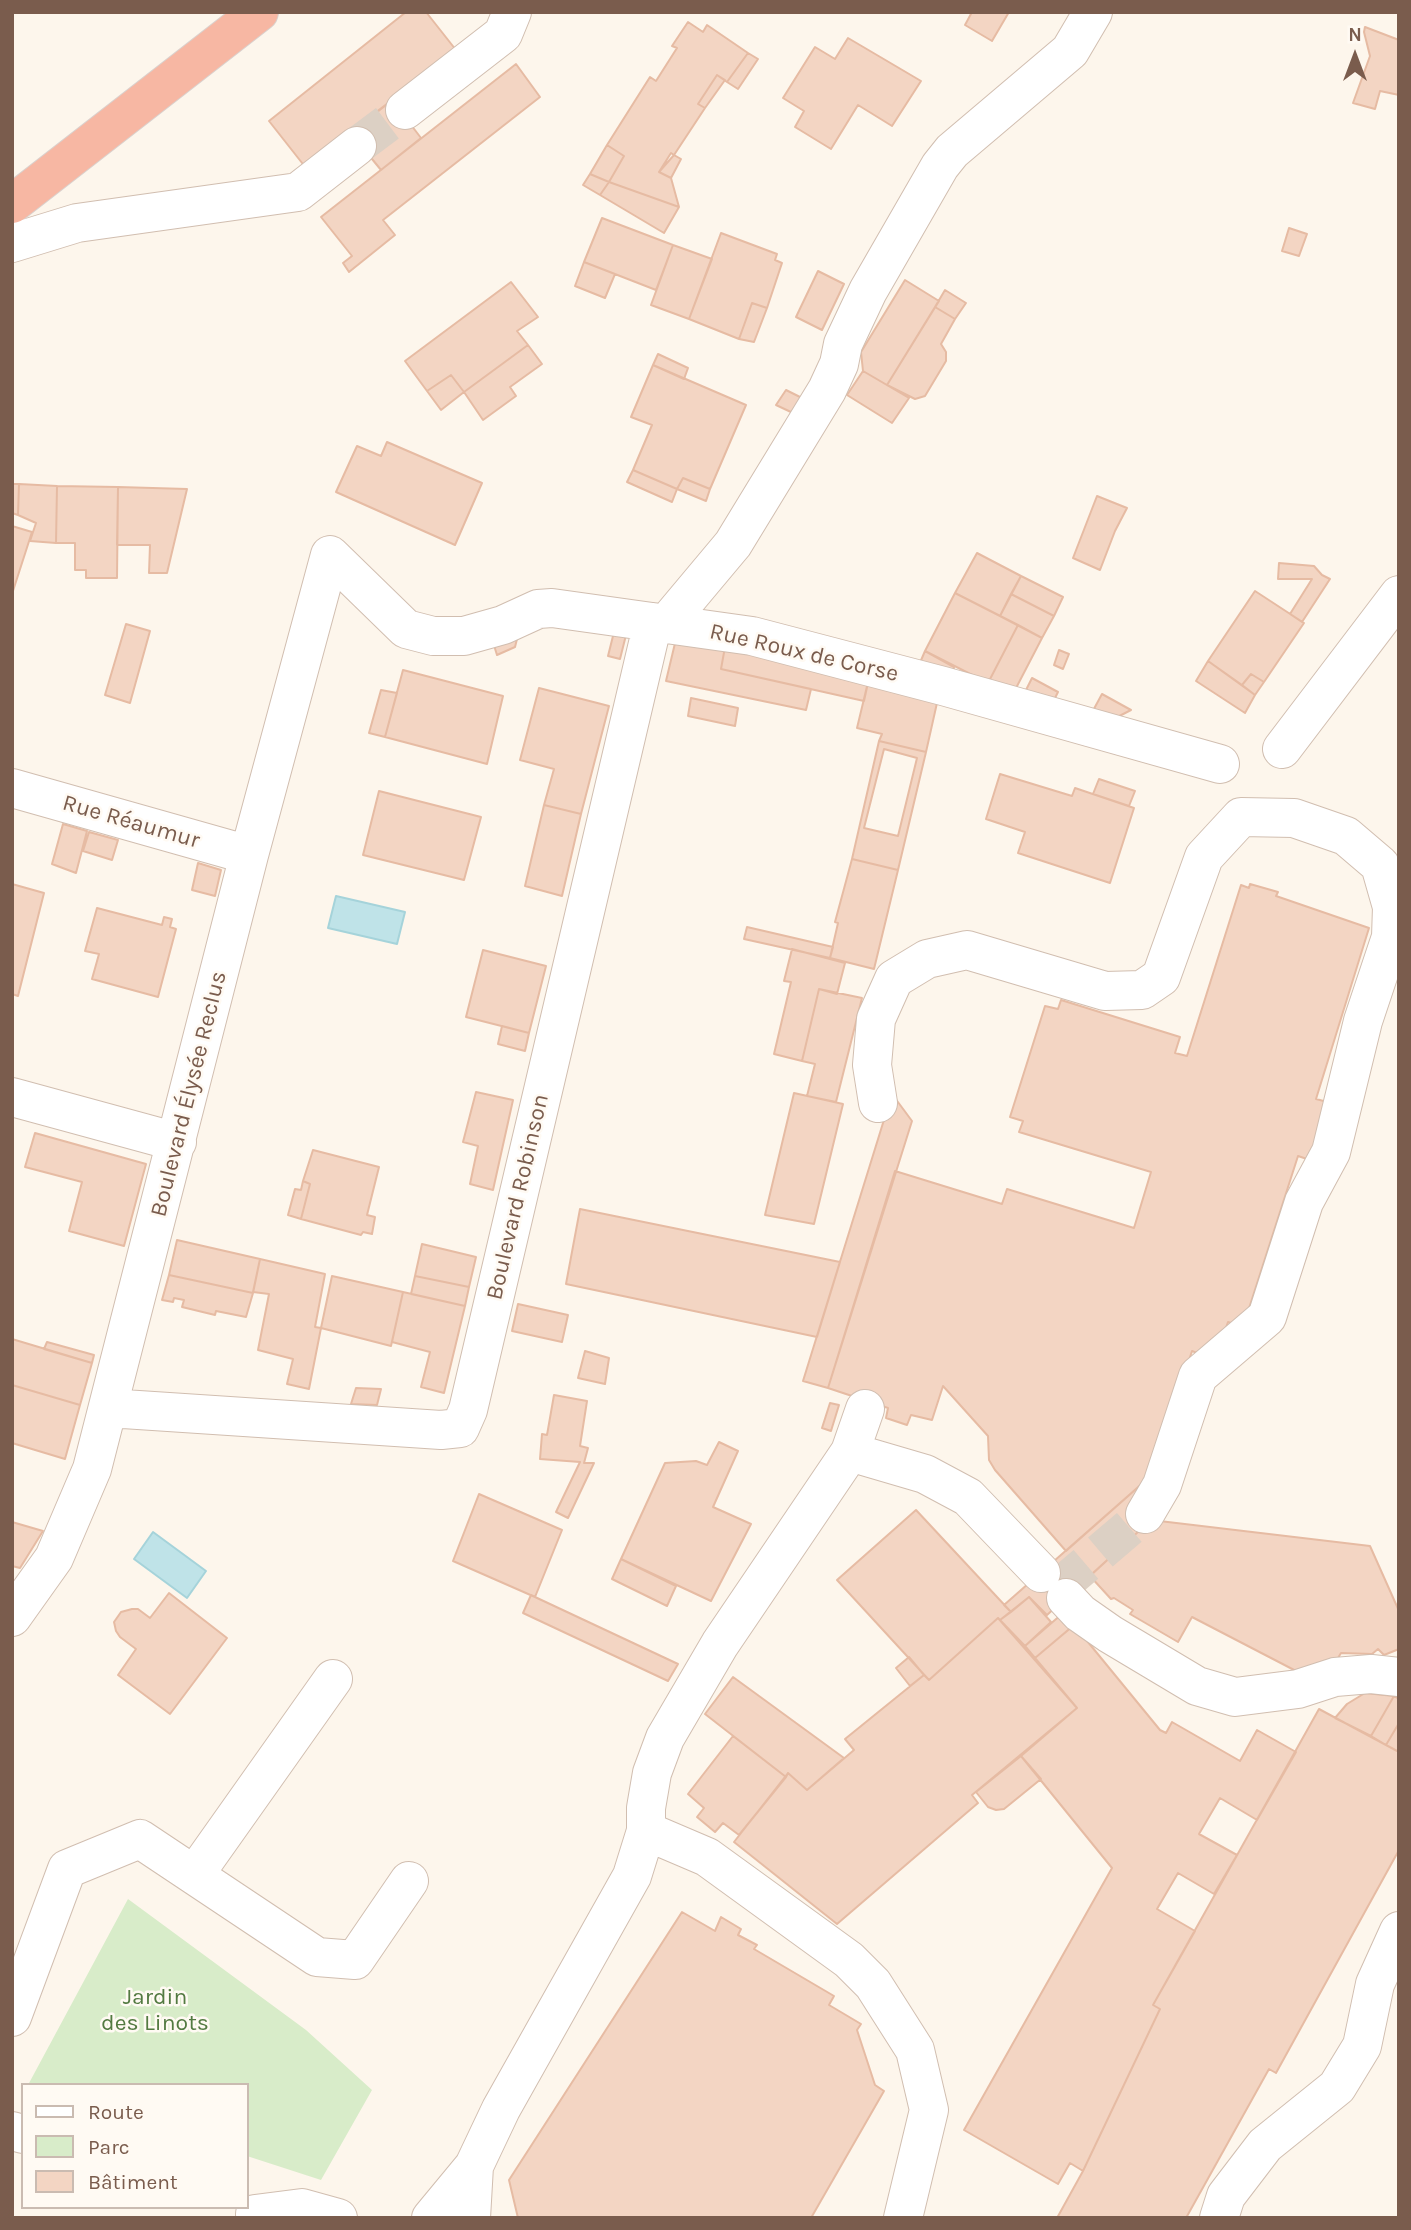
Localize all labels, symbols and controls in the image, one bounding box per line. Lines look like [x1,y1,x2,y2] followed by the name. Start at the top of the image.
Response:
[1320,21,1390,91] north arrow
[1348,24,1362,46] text: N
[707,618,901,688] street label: Rue Roux de Corse
[59,789,203,855] street label: Rue Réaumur
[145,968,233,1220] street label: Boulevard Élysée Reclus
[481,1091,555,1303] street label: Boulevard Robinson
[101,1983,209,2037] park label: Jardin des Linots
[21,2083,248,2209] legend
[88,2100,144,2124] text: Route
[88,2135,130,2159] text: Parc
[88,2170,178,2194] text: Bâtiment

